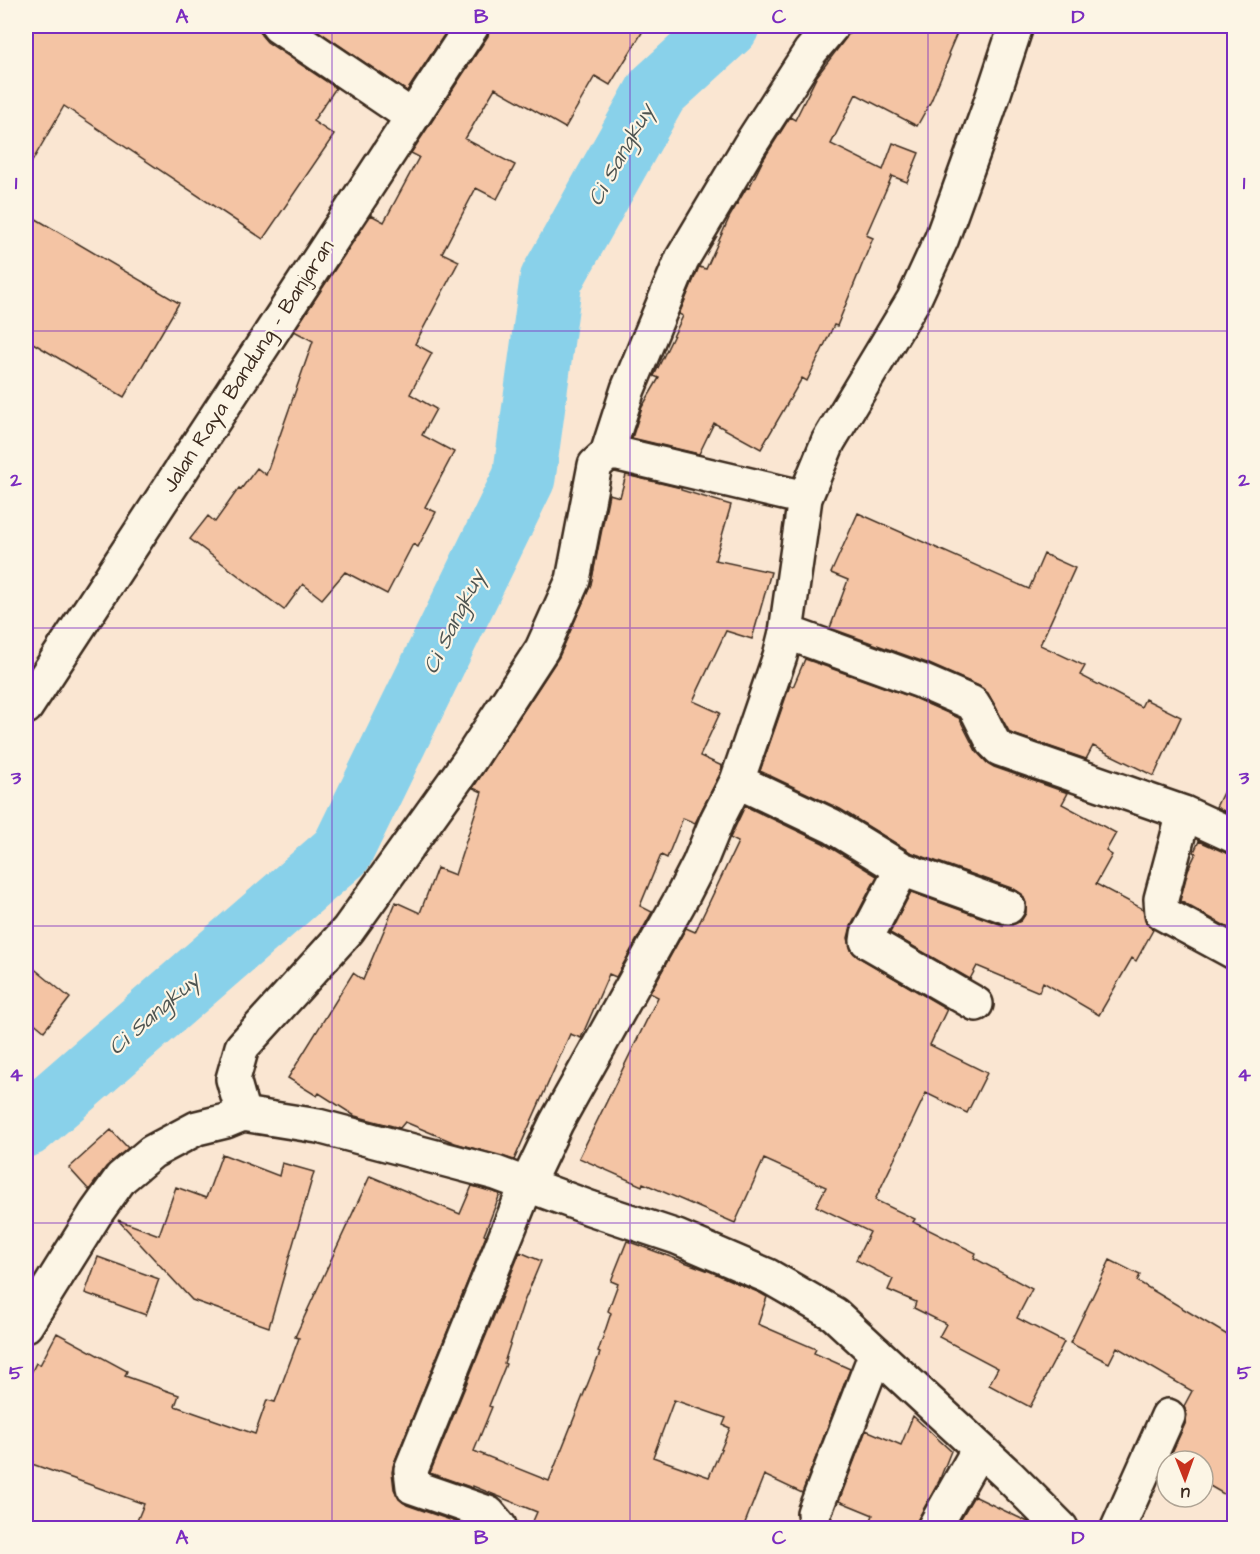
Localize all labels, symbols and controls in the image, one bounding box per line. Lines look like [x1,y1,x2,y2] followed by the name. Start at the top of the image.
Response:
[176,3,189,31] text: A
[474,3,489,31] text: B
[772,3,787,31] text: C
[1072,3,1085,31] text: D
[580,96,664,212] water label: Ci Sangkuy
[15,169,18,197] text: 1
[1243,169,1246,197] text: 1
[155,234,343,499] street label: Jalan Raya Bandung - Banjaran
[9,466,22,494] text: 2
[1237,466,1250,494] text: 2
[415,562,495,680] water label: Ci Sangkuy
[10,764,22,792] text: 3
[1238,764,1250,792] text: 3
[102,964,209,1063] water label: Ci Sangkuy
[9,1061,23,1089] text: 4
[1237,1061,1251,1089] text: 4
[9,1359,24,1387] text: 5
[1237,1359,1252,1387] text: 5
[1155,1449,1215,1509] north arrow
[1181,1482,1190,1504] text: U
[176,1524,189,1552] text: A
[474,1524,489,1552] text: B
[772,1524,787,1552] text: C
[1072,1524,1085,1552] text: D

